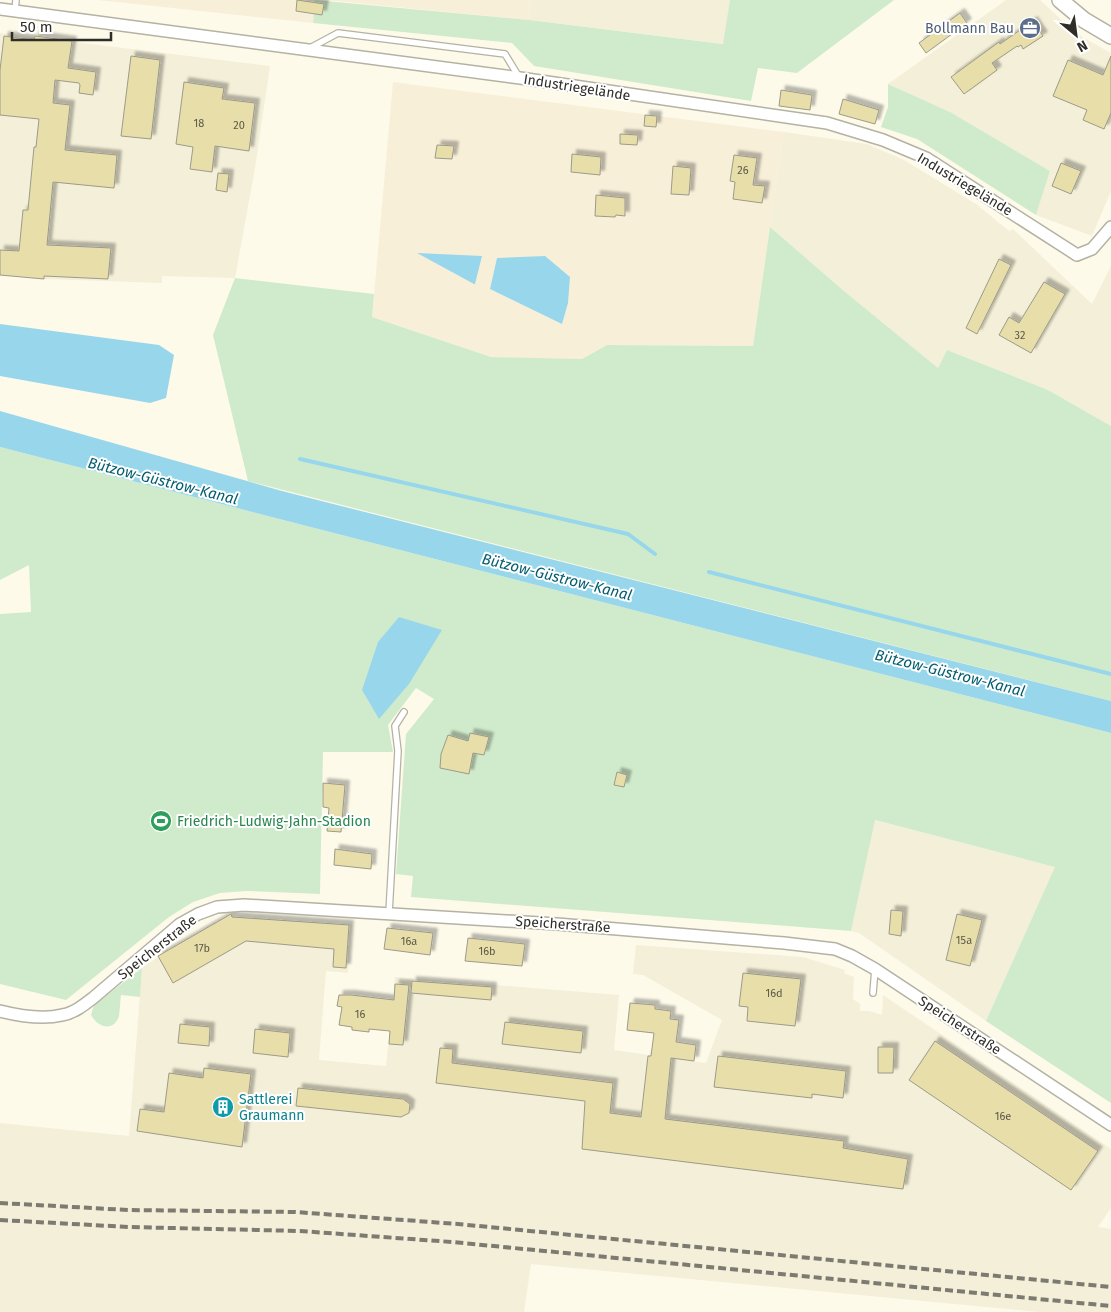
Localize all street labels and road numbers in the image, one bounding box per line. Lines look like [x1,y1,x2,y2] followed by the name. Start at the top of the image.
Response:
[522,71,632,104] street label: Industriegelände
[914,149,1015,220] street label: Industriegelände
[115,911,200,983] street label: Speicherstraße
[515,913,611,936] street label: Speicherstraße
[915,992,1004,1059] street label: Speicherstraße

